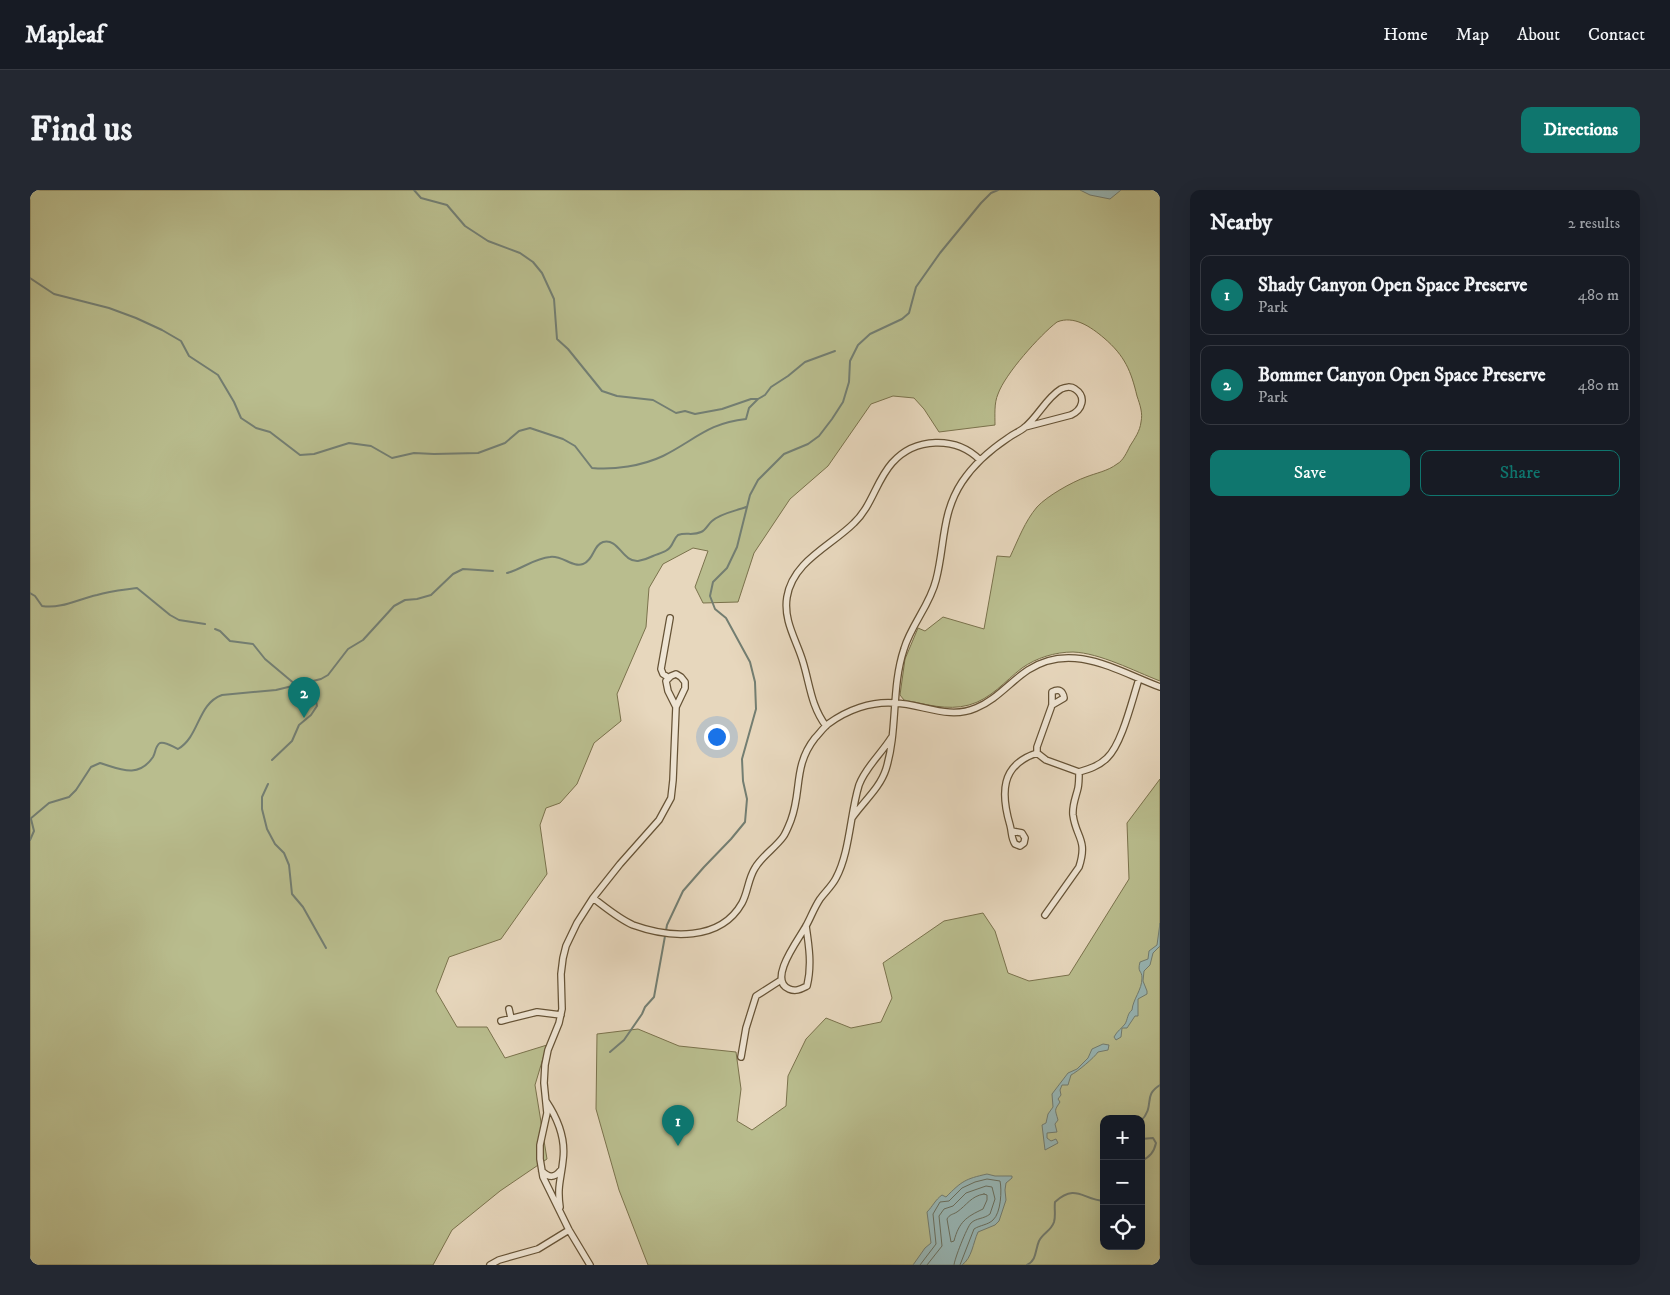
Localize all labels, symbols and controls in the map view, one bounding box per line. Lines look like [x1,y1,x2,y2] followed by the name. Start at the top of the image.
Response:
[25,20,104,50] text: Mapleaf
[1383,24,1428,46] text: Home
[1456,24,1489,46] text: Map
[1517,24,1560,46] text: About
[1588,24,1645,46] text: Contact
[1521,107,1640,153] button: Directions
[30,108,132,152] text: Find us
[1210,210,1272,236] text: Nearby
[1568,213,1620,233] text: 2 results
[1258,274,1527,297] text: Shady Canyon Open Space Preserve
[1224,285,1230,305] text: 1
[1578,285,1619,305] text: 480 m
[1258,297,1288,317] text: Park
[1258,364,1546,387] text: Bommer Canyon Open Space Preserve
[1223,375,1231,395] text: 2
[1578,375,1619,395] text: 480 m
[1258,387,1288,407] text: Park
[1210,450,1410,496] button: Save
[1420,450,1620,496] button: Share
[288,677,320,718] pin: 2
[704,724,730,750] your location
[662,1105,694,1146] pin: 1
[1100,1115,1145,1250] map controls
[1100,1115,1145,1160] button: +
[1100,1160,1145,1205] button: −
[1100,1205,1145,1250] button: locate

